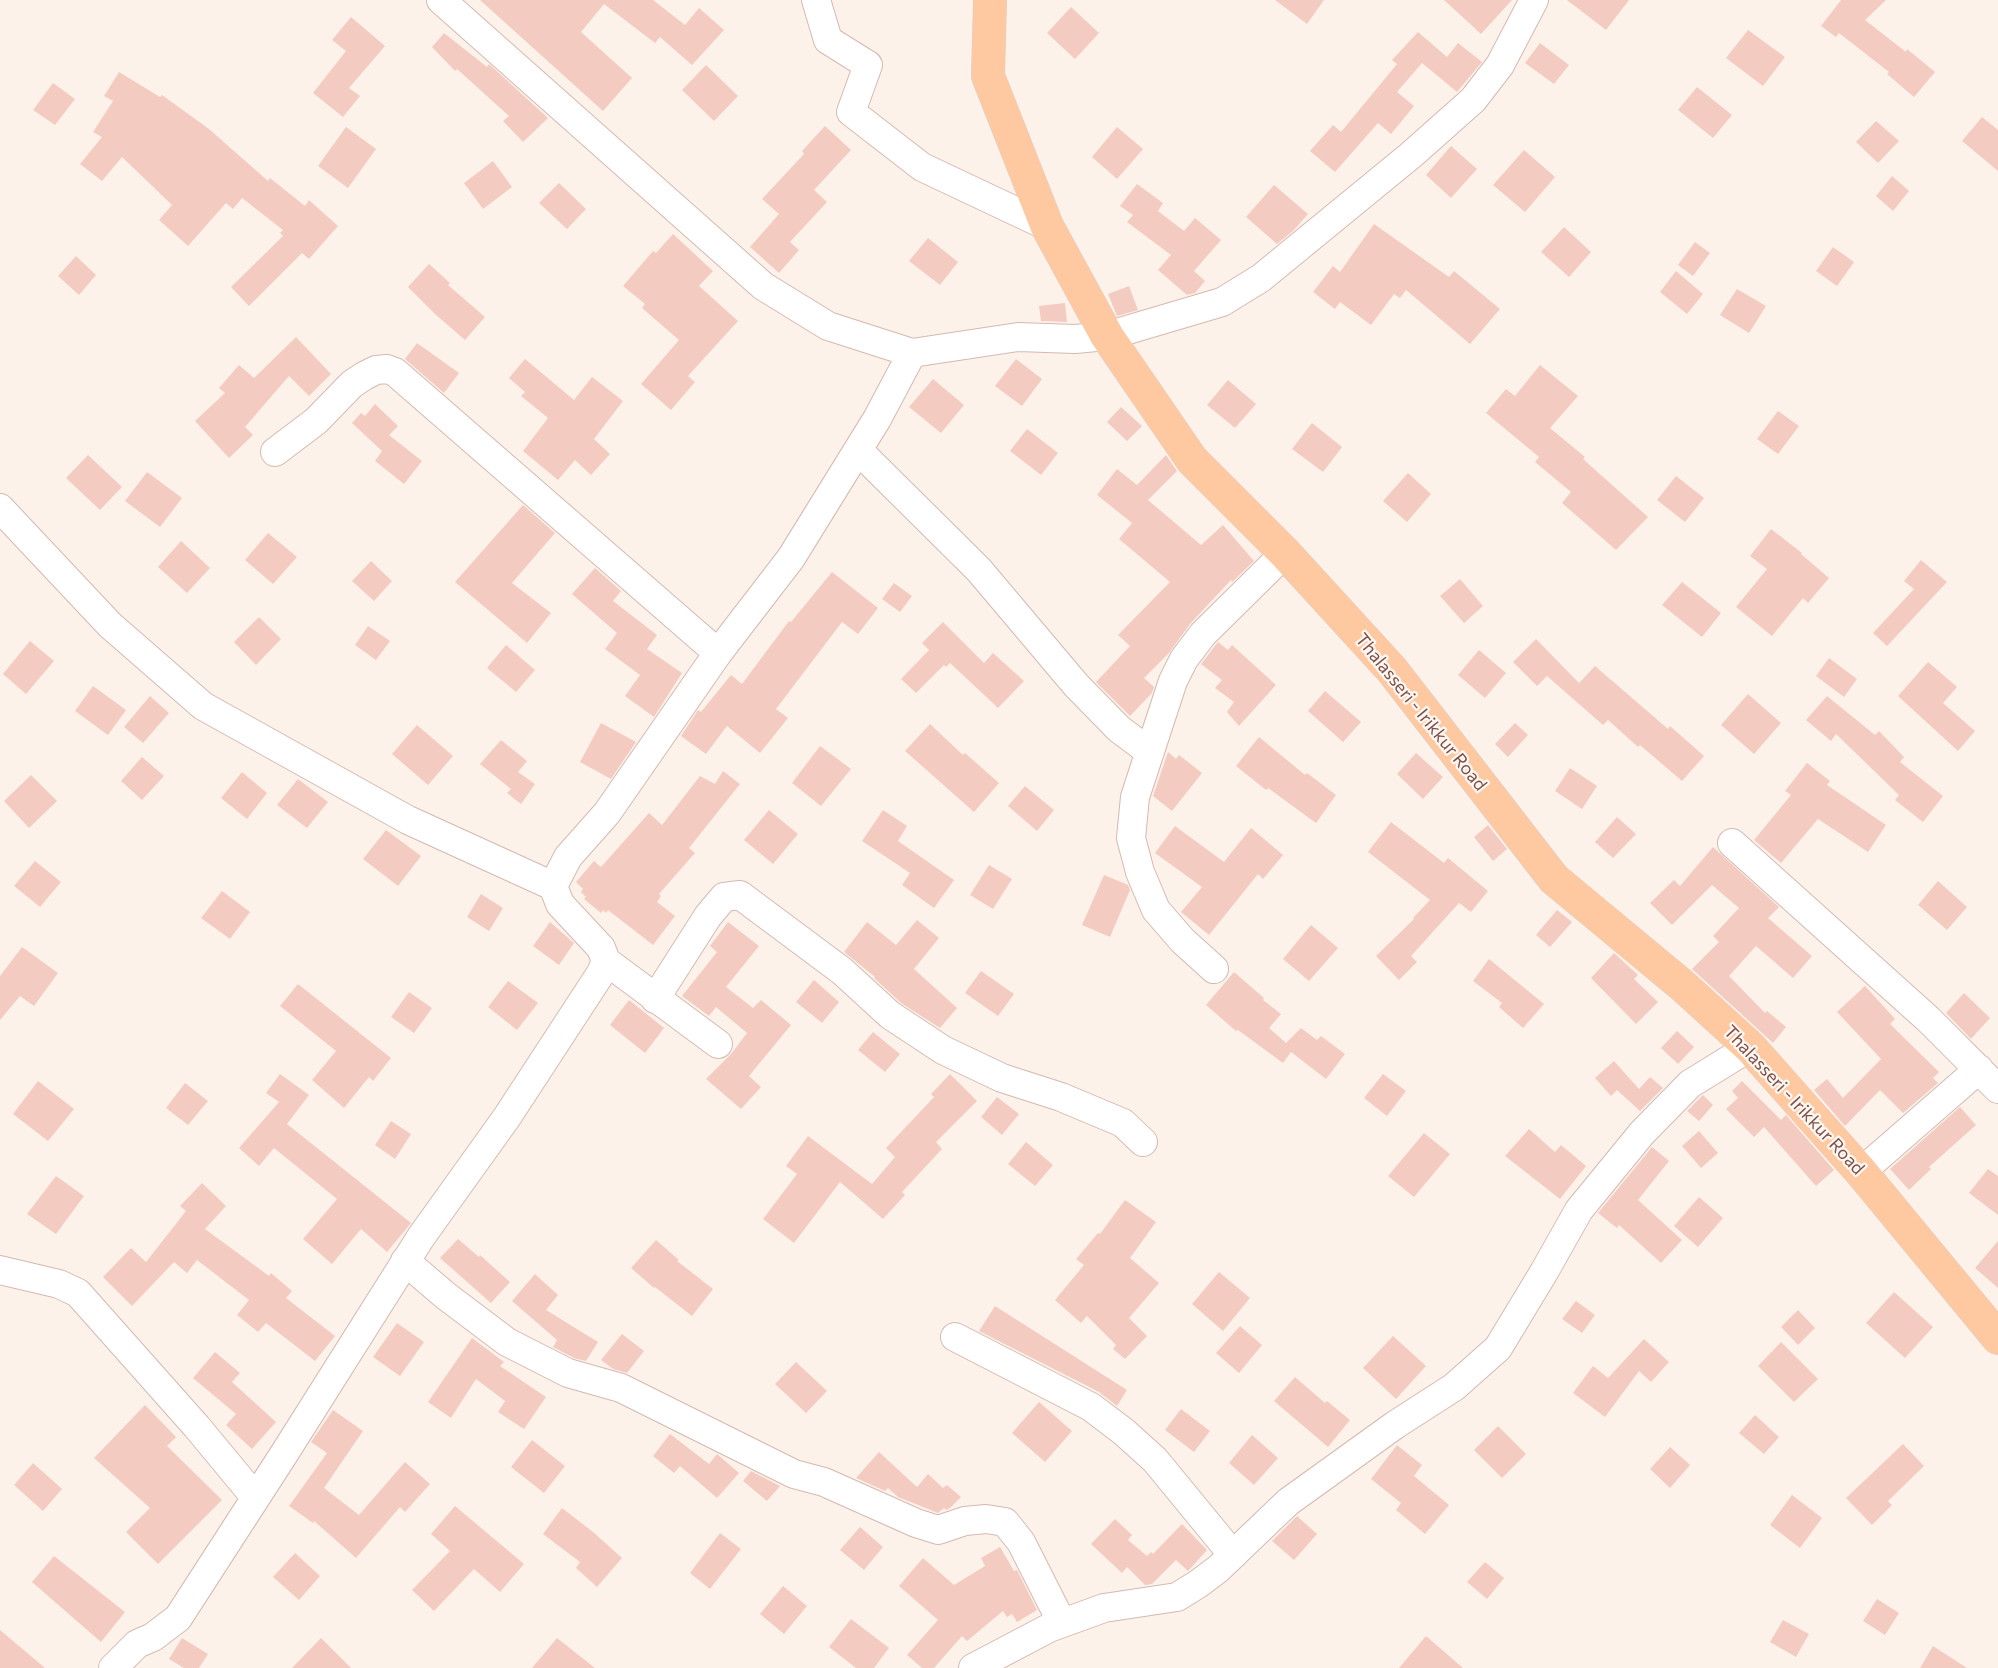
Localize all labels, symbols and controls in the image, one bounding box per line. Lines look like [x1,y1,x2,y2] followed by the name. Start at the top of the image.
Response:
[1351,629,1491,795] street label: Thalasseri - Irikkur Road
[1719,1021,1869,1179] street label: Thalasseri - Irikkur Road

